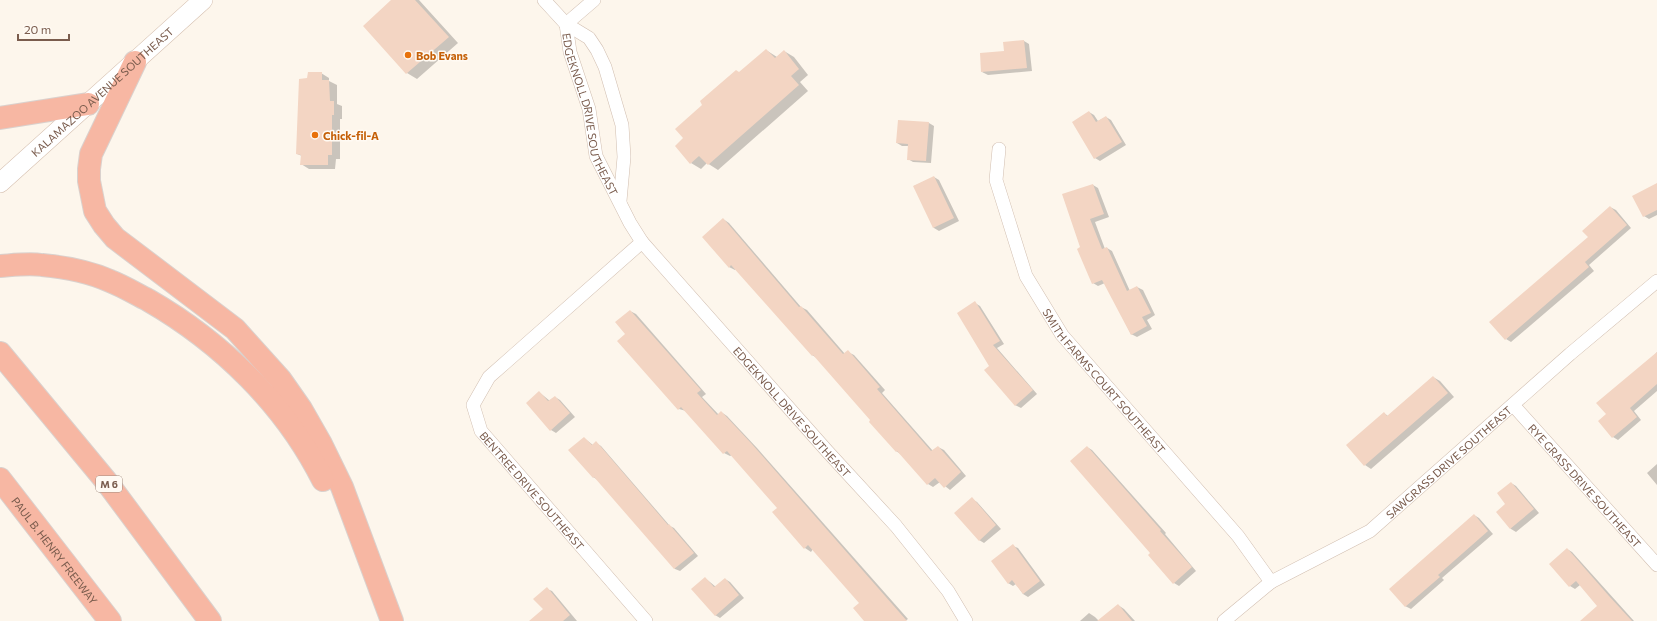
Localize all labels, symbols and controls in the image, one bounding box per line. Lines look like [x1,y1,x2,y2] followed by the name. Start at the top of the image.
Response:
[18,16,69,42] scale bar
[24,22,51,36] text: 20 m
[28,24,175,159] street label: KALAMAZOO AVENUE SOUTHEAST
[561,32,621,197] street label: EDGEKNOLL DRIVE SOUTHEAST
[416,49,468,62] place label: Bob Evans
[403,50,413,60] marker: Bob Evans
[323,129,379,142] place label: Chick-fil-A
[310,130,320,140] marker: Chick-fil-A
[1041,306,1169,456] street label: SMITH FARMS COURT SOUTHEAST
[731,344,854,479] street label: EDGEKNOLL DRIVE SOUTHEAST
[1383,403,1514,521] street label: SAWGRASS DRIVE SOUTHEAST
[1526,421,1644,550] street label: RYE GRASS DRIVE SOUTHEAST
[478,428,587,552] street label: BENTREE DRIVE SOUTHEAST
[96,476,122,492] road number: M 6
[9,494,101,606] street label: PAUL B. HENRY FREEWAY

